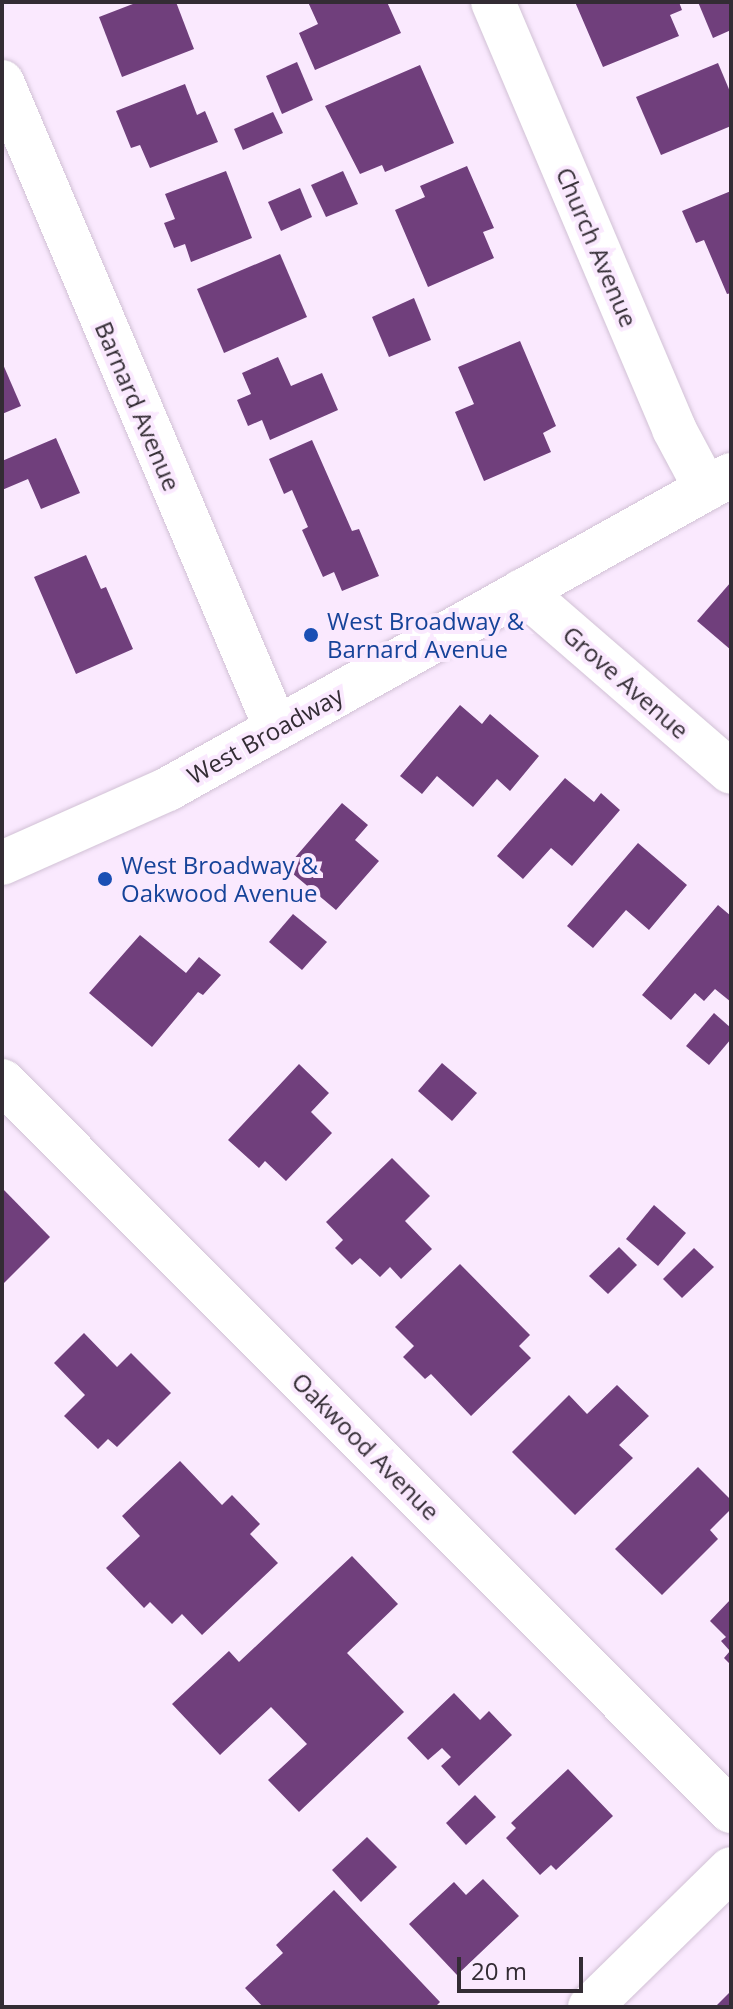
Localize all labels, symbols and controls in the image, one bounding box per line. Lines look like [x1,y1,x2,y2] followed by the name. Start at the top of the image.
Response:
[550,163,644,331] street label: Church Avenue
[89,317,187,495] street label: Barnard Avenue
[327,607,524,663] place label: West Broadway & Barnard Avenue
[557,620,695,744] street label: Grove Avenue
[302,626,320,644] marker: West Broadway & Barnard Avenue
[182,680,348,790] street label: West Broadway
[121,851,318,907] place label: West Broadway & Oakwood Avenue
[96,870,114,888] marker: West Broadway & Oakwood Avenue
[286,1366,446,1526] street label: Oakwood Avenue
[461,1941,587,1991] scale bar
[471,1954,527,1987] text: 20 m

